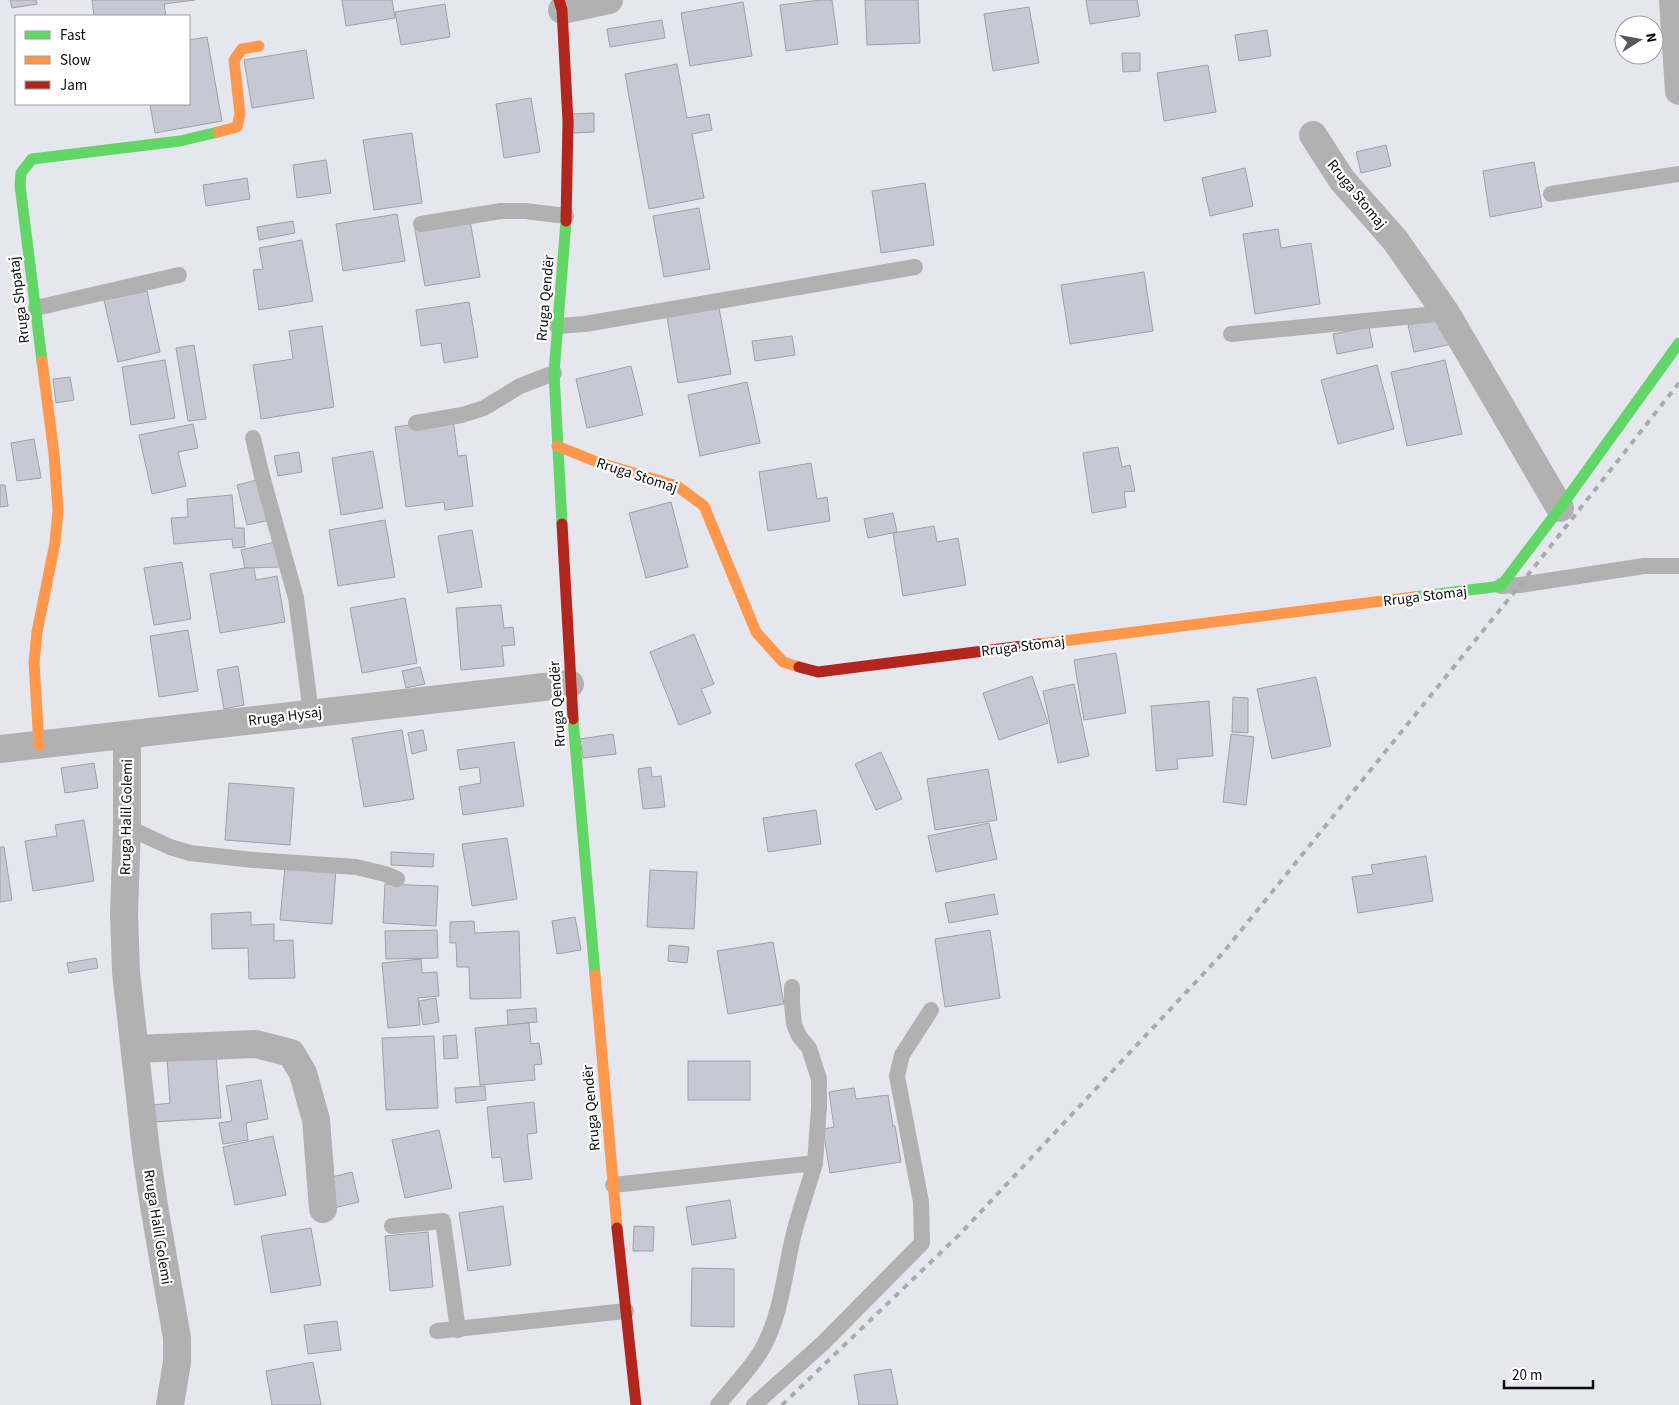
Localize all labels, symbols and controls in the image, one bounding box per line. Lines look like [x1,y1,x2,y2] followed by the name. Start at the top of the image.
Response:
[15,15,190,105] legend
[1614,15,1664,65] north arrow
[60,25,86,46] text: Fast
[1640,31,1661,44] text: N
[60,50,91,71] text: Slow
[60,75,87,96] text: Jam
[1322,155,1391,234] street label: Rruga Stomaj
[531,253,560,342] street label: Rruga Qendër
[4,255,35,345] street label: Rruga Shpataj
[594,452,680,498] street label: Rruga Stomaj
[1382,581,1468,612] street label: Rruga Stomaj
[980,631,1066,662] street label: Rruga Stomaj
[544,659,571,748] street label: Rruga Qendër
[247,702,323,731] street label: Rruga Hysaj
[115,759,138,875] street label: Rruga Halil Golemi
[577,1063,606,1152] street label: Rruga Qendër
[138,1168,177,1286] street label: Rruga Halil Golemi
[1504,1358,1593,1390] scale bar
[1512,1365,1542,1386] text: 20 m

